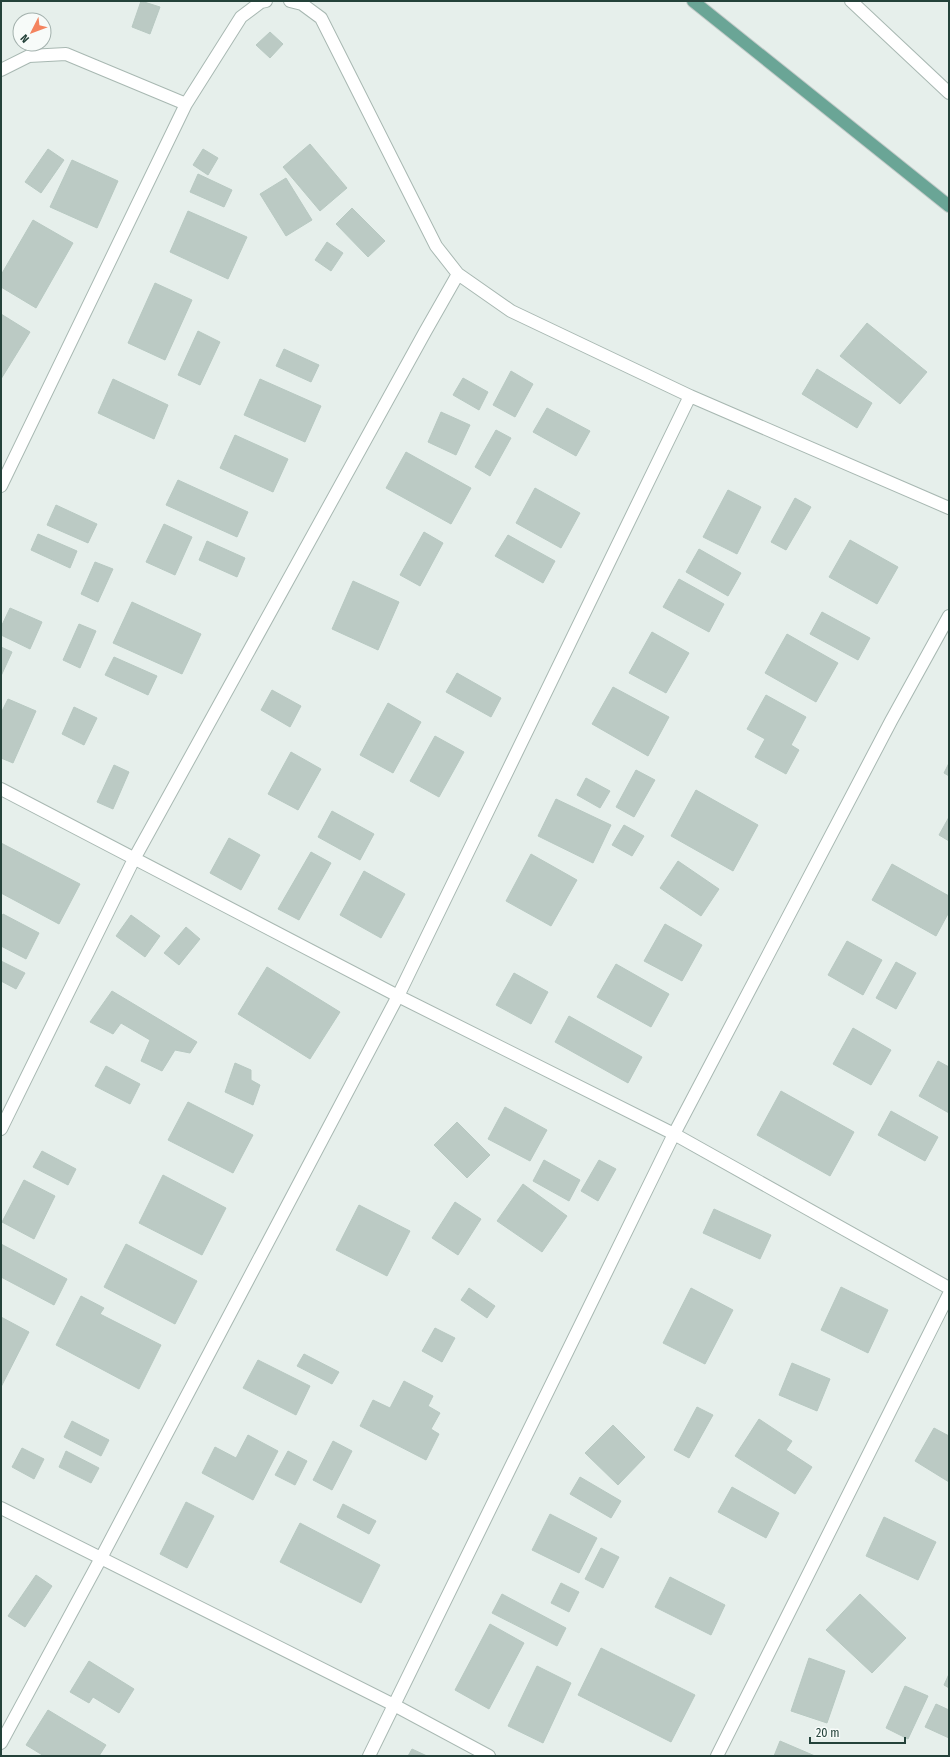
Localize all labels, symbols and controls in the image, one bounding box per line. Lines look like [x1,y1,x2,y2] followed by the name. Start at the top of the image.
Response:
[12,12,52,52] north arrow
[18,32,32,45] text: N
[810,1719,905,1745] scale bar
[816,1726,840,1740] text: 20 m

